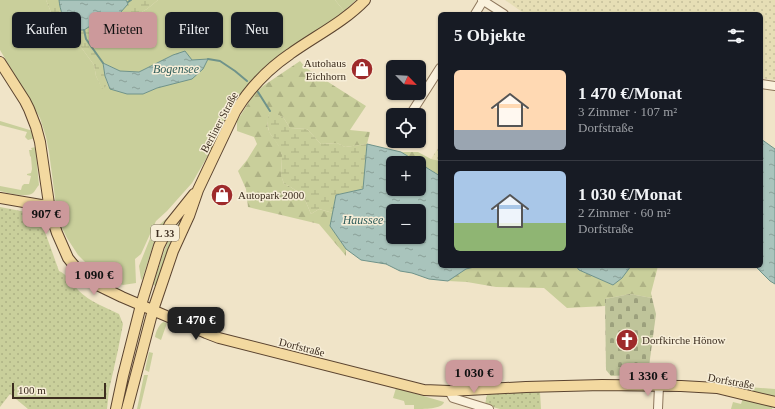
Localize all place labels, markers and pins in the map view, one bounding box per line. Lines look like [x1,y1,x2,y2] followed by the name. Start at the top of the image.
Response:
[349,56,375,82] shop icon: Autohaus Eichhorn
[304,57,346,82] place label: Autohaus Eichhorn
[209,182,235,208] shop icon: Autopark 2000
[238,189,305,201] place label: Autopark 2000
[18,201,74,235] pin: 907 €
[57,262,131,296] pin: 1 090 €
[159,307,233,341] pin: 1 470 €
[614,327,640,353] church icon: Dorfkirche Hönow
[642,334,725,346] place label: Dorfkirche Hönow
[437,360,511,394] pin: 1 030 €
[611,363,685,397] pin: 1 330 €

